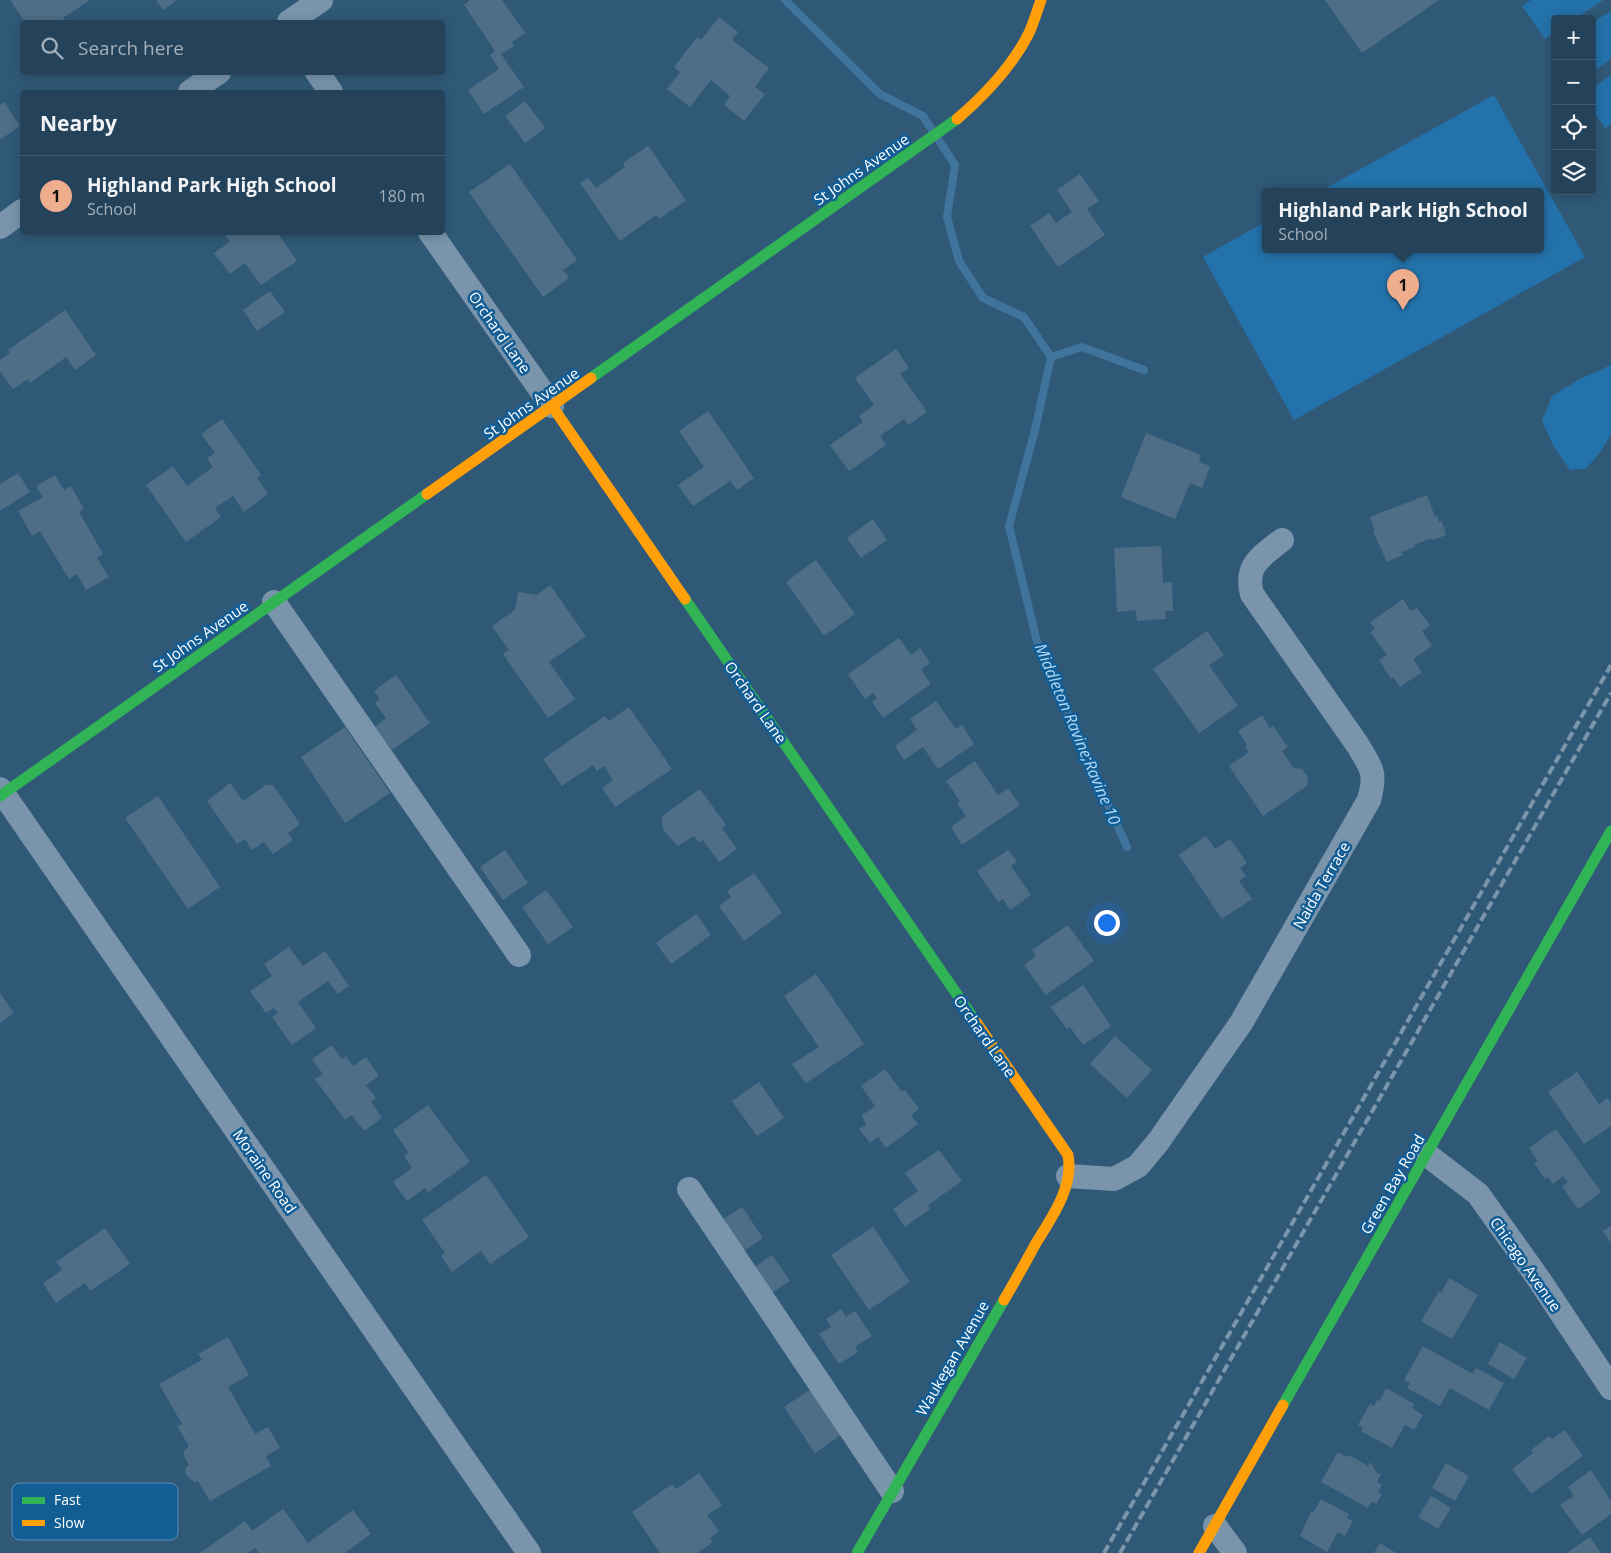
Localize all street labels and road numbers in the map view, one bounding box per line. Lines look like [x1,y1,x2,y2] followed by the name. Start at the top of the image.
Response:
[809,129,913,209] street label: St Johns Avenue
[464,287,536,377] street label: Orchard Lane
[479,363,583,443] street label: St Johns Avenue
[148,596,252,676] street label: St Johns Avenue
[720,657,792,747] street label: Orchard Lane
[1288,838,1354,932] street label: Naida Terrace
[949,991,1021,1081] street label: Orchard Lane
[229,1125,301,1217] street label: Moraine Road
[1355,1130,1429,1238] street label: Green Bay Road
[1486,1213,1566,1315] street label: Chicago Avenue
[911,1297,993,1419] street label: Waukegan Avenue

